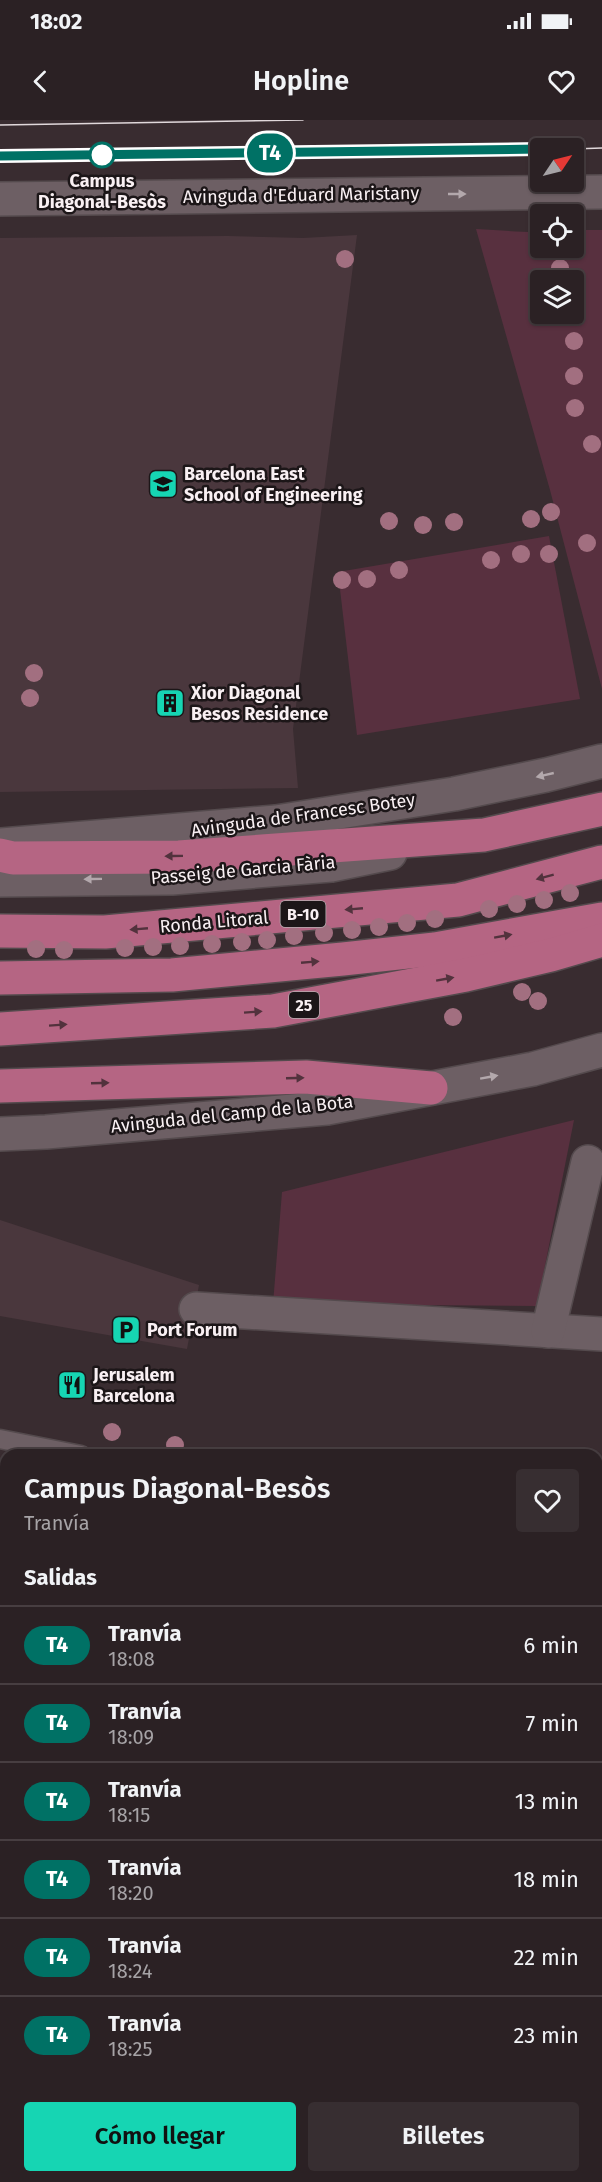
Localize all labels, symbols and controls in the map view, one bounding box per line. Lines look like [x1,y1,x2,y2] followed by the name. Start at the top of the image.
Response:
[30,8,82,35] text: 18:02
[24,65,57,98] icon: back
[253,65,349,97] text: Hopline
[545,65,578,98] icon: heart
[243,134,297,172] line badge: T4
[530,138,584,192] north arrow
[530,138,584,324] map controls
[259,140,281,166] text: T4
[89,142,115,168] marker: Campus Diagonal-Besòs
[38,170,166,213] place label: Campus Diagonal-Besòs
[183,182,420,208] street label: Avinguda d'Eduard Maristany
[448,189,467,198] one-way arrow
[530,204,584,258] button: locate
[530,270,584,324] button: layers
[184,463,363,506] place label: Barcelona East School of Engineering
[147,468,179,500] school or university icon: Barcelona East School of Engineering
[190,682,328,725] place label: Xior Diagonal Besos Residence
[154,687,186,719] building icon: Xior Diagonal Besos Residence
[535,771,554,780] one-way arrow
[190,788,417,842] street label: Avinguda de Francesc Botey
[150,851,336,889] street label: Passeig de Garcia Fària
[164,852,183,861] one-way arrow
[536,873,554,882] one-way arrow
[83,874,102,884] one-way arrow
[280,901,326,927] road number: B-10
[344,904,363,914] one-way arrow
[159,906,269,938] street label: Ronda Litoral
[129,924,148,934] one-way arrow
[494,932,513,941] one-way arrow
[300,957,319,967] one-way arrow
[436,974,455,983] one-way arrow
[289,992,319,1018] road number: 25
[243,1007,262,1017] one-way arrow
[49,1020,68,1030] one-way arrow
[479,1072,498,1081] one-way arrow
[286,1073,305,1082] one-way arrow
[91,1078,110,1088] one-way arrow
[110,1090,354,1138] street label: Avinguda del Camp de la Bota
[110,1314,142,1346] parking icon: Port Forum
[147,1319,238,1341] place label: Port Forum
[92,1364,175,1407] place label: Jerusalem Barcelona
[56,1369,88,1401] restaurant icon: Jerusalem Barcelona
[516,1469,579,1532] button: heart
[24,1472,330,1505] text: Campus Diagonal-Besòs
[24,1511,90,1535] text: Tranvía
[24,1564,97,1591] text: Salidas
[108,1620,181,1647] text: Tranvía
[46,1632,68,1658] text: T4
[523,1632,579,1659] text: 6 min
[108,1647,155,1671] text: 18:08
[108,1698,181,1725] text: Tranvía
[46,1710,68,1736] text: T4
[525,1710,579,1737] text: 7 min
[108,1725,154,1749] text: 18:09
[108,1776,181,1803] text: Tranvía
[46,1788,68,1814] text: T4
[515,1788,579,1815] text: 13 min
[108,1803,150,1827] text: 18:15
[108,1854,181,1881] text: Tranvía
[46,1866,68,1892] text: T4
[514,1866,579,1893] text: 18 min
[108,1881,154,1905] text: 18:20
[108,1932,181,1959] text: Tranvía
[46,1944,68,1970] text: T4
[513,1944,579,1971] text: 22 min
[108,1959,152,1983] text: 18:24
[108,2010,181,2037] text: Tranvía
[46,2022,68,2048] text: T4
[513,2022,579,2049] text: 23 min
[108,2037,152,2061] text: 18:25
[24,2102,296,2171] button: Cómo llegar
[308,2102,579,2171] button: Billetes

